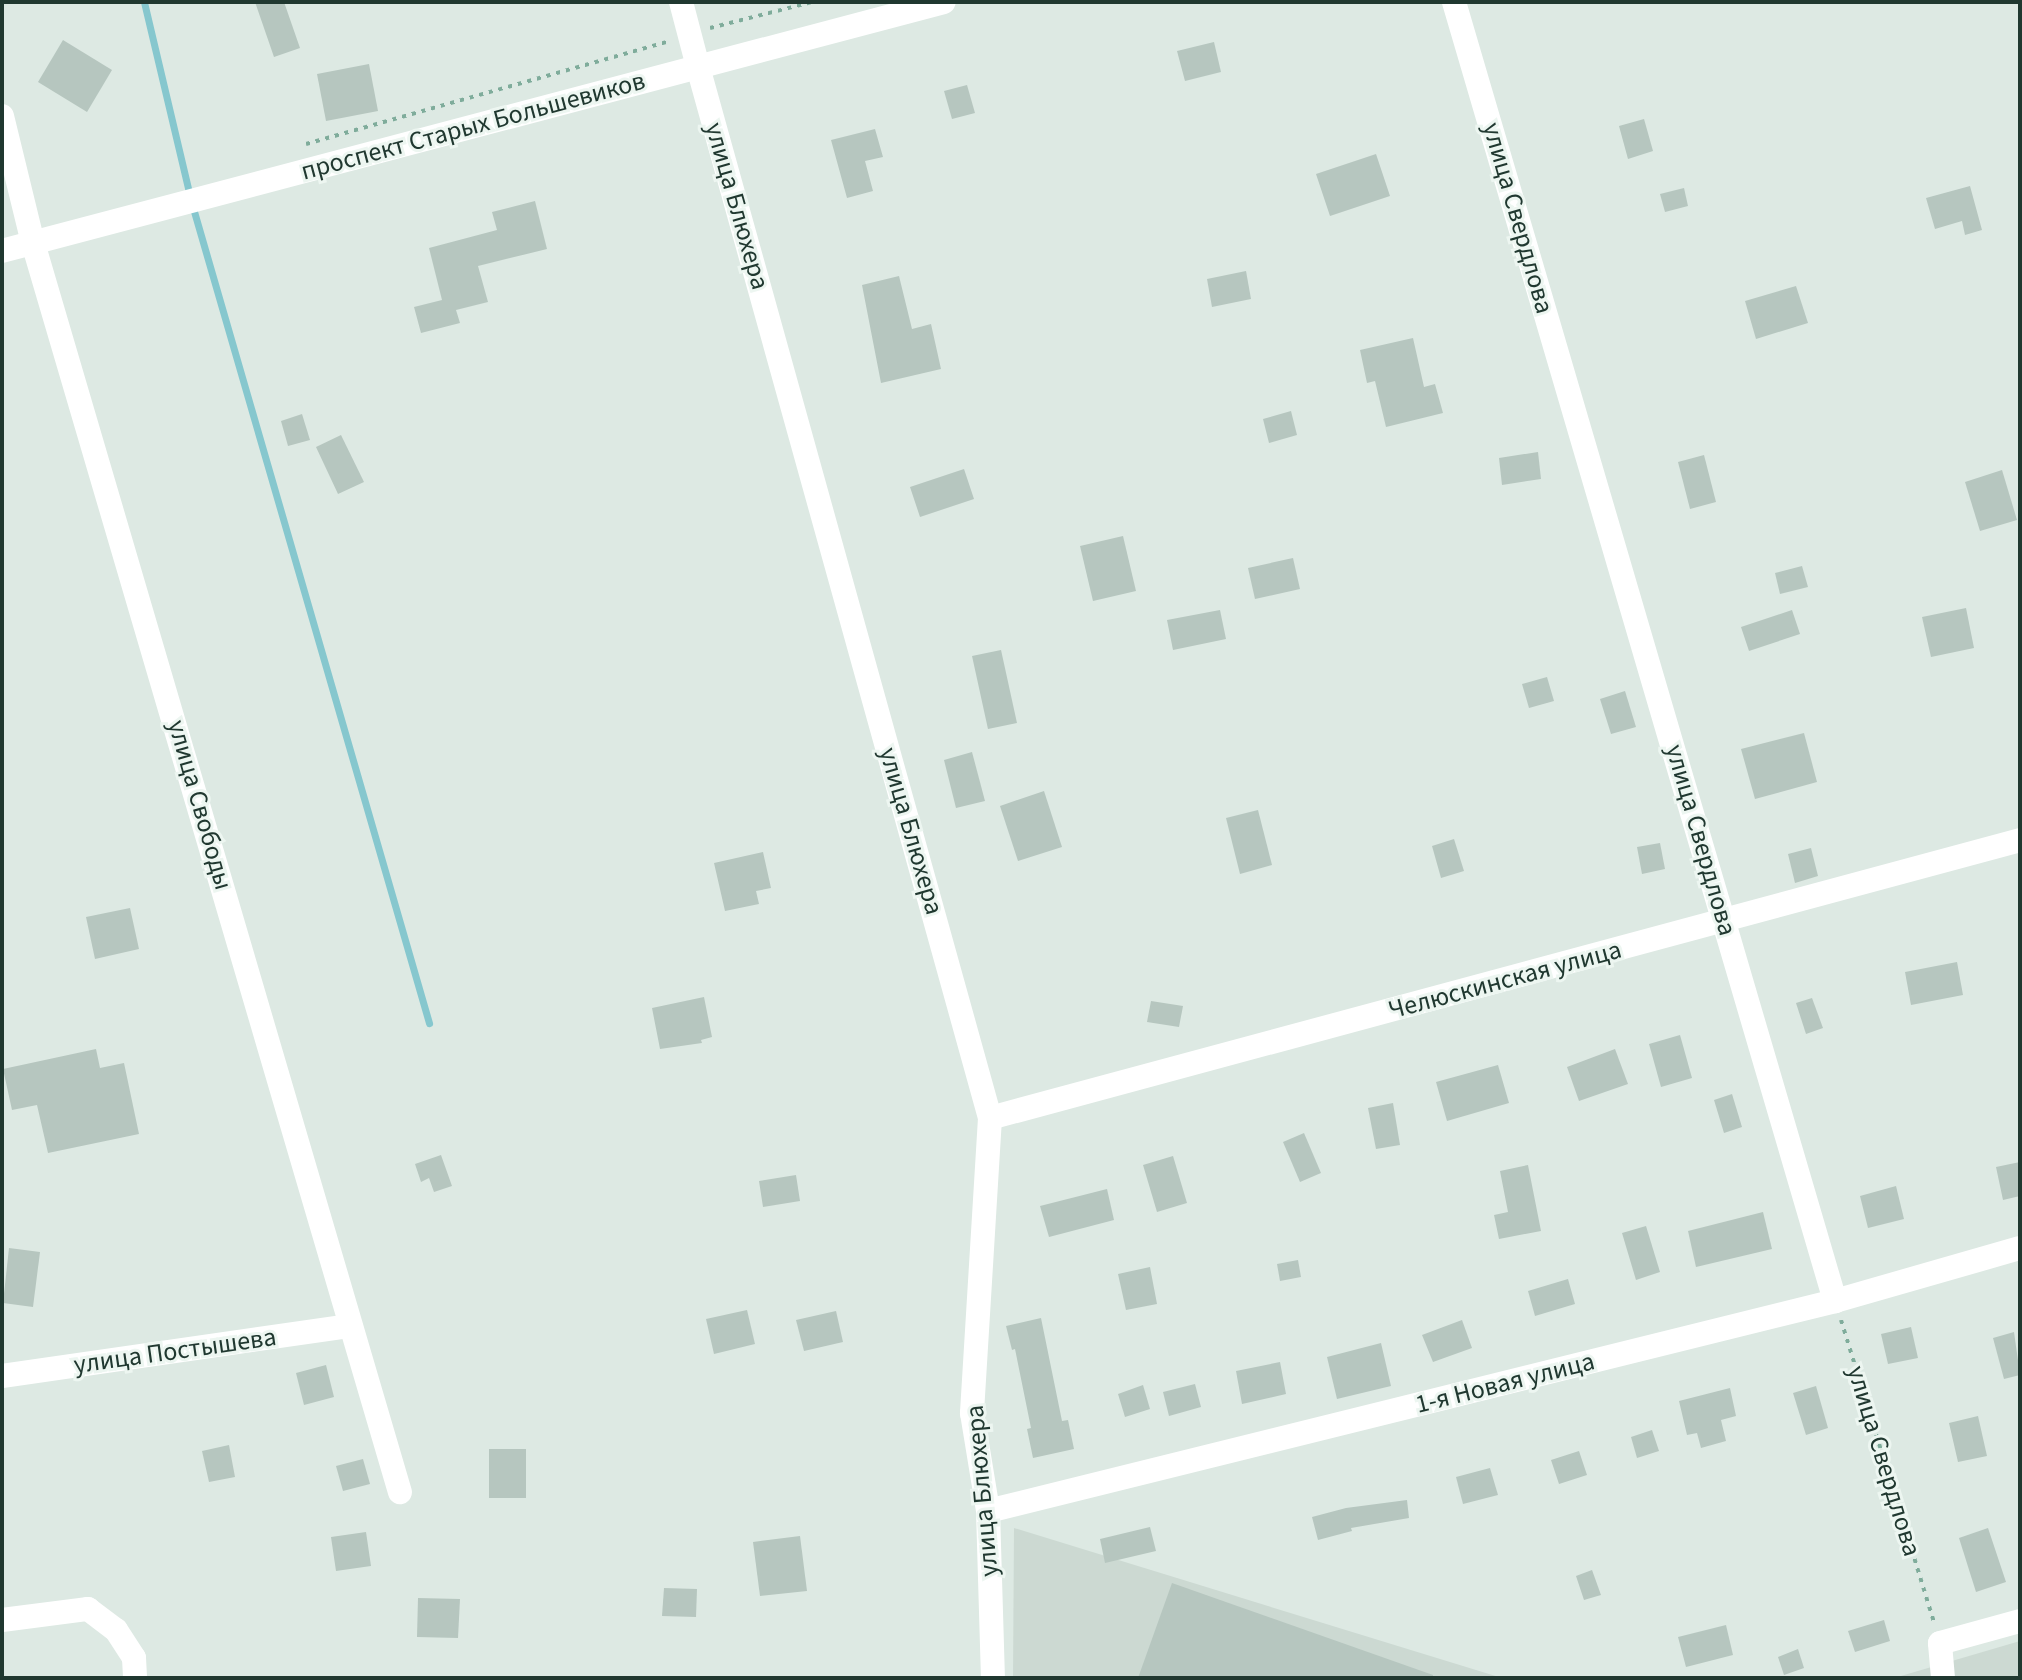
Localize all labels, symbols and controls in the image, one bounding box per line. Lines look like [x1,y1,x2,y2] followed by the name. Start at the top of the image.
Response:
[298,65,648,187] street label: проспект Старых Большевиков
[698,119,776,293] street label: улица Блюхера
[1476,119,1560,317] street label: улица Свердлова
[161,717,239,893] street label: улица Свободы
[1659,741,1743,939] street label: улица Свердлова
[872,744,950,918] street label: улица Блюхера
[1385,934,1625,1026] street label: Челюскинская улица
[72,1321,278,1381] street label: улица Постышева
[1412,1346,1598,1420] street label: 1-я Новая улица
[1840,1362,1928,1560] street label: улица Свердлова
[959,1404,1005,1578] street label: улица Блюхера

